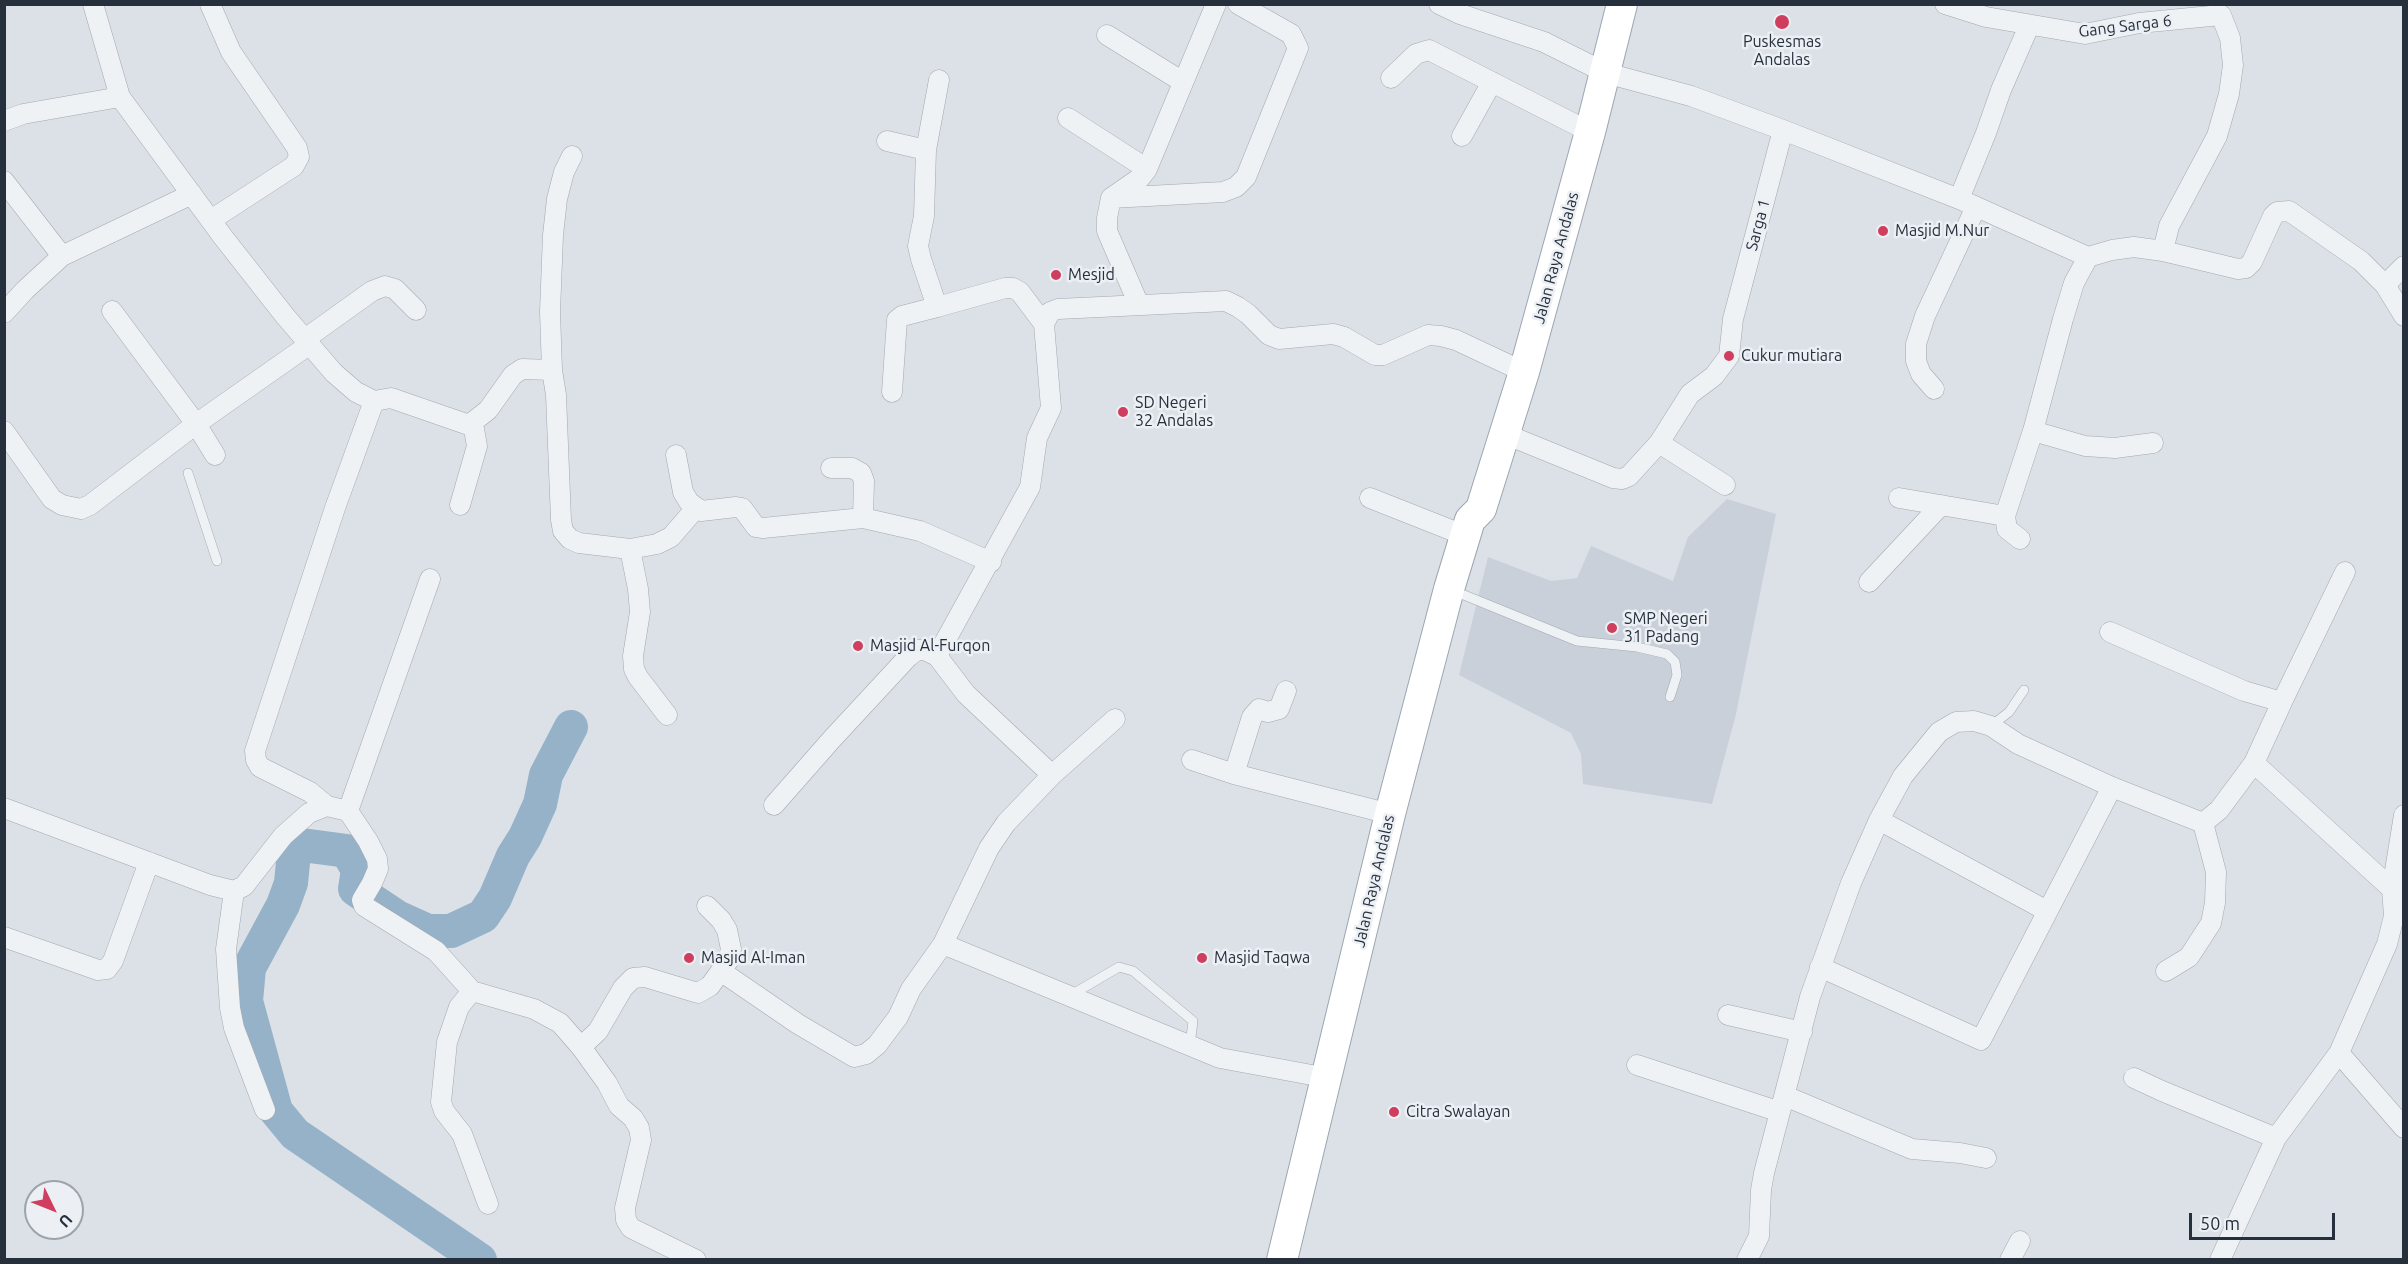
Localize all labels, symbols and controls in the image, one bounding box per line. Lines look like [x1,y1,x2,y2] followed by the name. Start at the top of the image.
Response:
[2077,11,2173,41] street label: Gang Sarga 6
[1773,13,1791,31] marker: Puskesmas Andalas
[1743,32,1821,70] place label: Puskesmas Andalas
[1529,190,1583,326] street label: Jalan Raya Andalas
[1742,197,1774,253] street label: Sarga 1
[1895,221,1989,241] place label: Masjid M.Nur
[1876,224,1890,238] marker: Masjid M.Nur
[1068,265,1115,285] place label: Mesjid
[1049,268,1063,282] marker: Mesjid
[1741,346,1842,366] place label: Cukur mutiara
[1722,349,1736,363] marker: Cukur mutiara
[1135,393,1213,431] place label: SD Negeri 32 Andalas
[1116,405,1130,419] marker: SD Negeri 32 Andalas
[1624,609,1708,647] place label: SMP Negeri 31 Padang
[1605,621,1619,635] marker: SMP Negeri 31 Padang
[870,636,990,656] place label: Masjid Al-Furqon
[851,639,865,653] marker: Masjid Al-Furqon
[1349,813,1399,949] street label: Jalan Raya Andalas
[701,948,805,968] place label: Masjid Al-Iman
[1214,948,1310,968] place label: Masjid Taqwa
[682,951,696,965] marker: Masjid Al-Iman
[1195,951,1209,965] marker: Masjid Taqwa
[1406,1102,1510,1122] place label: Citra Swalayan
[1387,1105,1401,1119] marker: Citra Swalayan
[24,1180,84,1240] north arrow
[2192,1201,2338,1239] scale bar
[55,1211,76,1231] text: U
[2200,1213,2240,1233] text: 50 m

